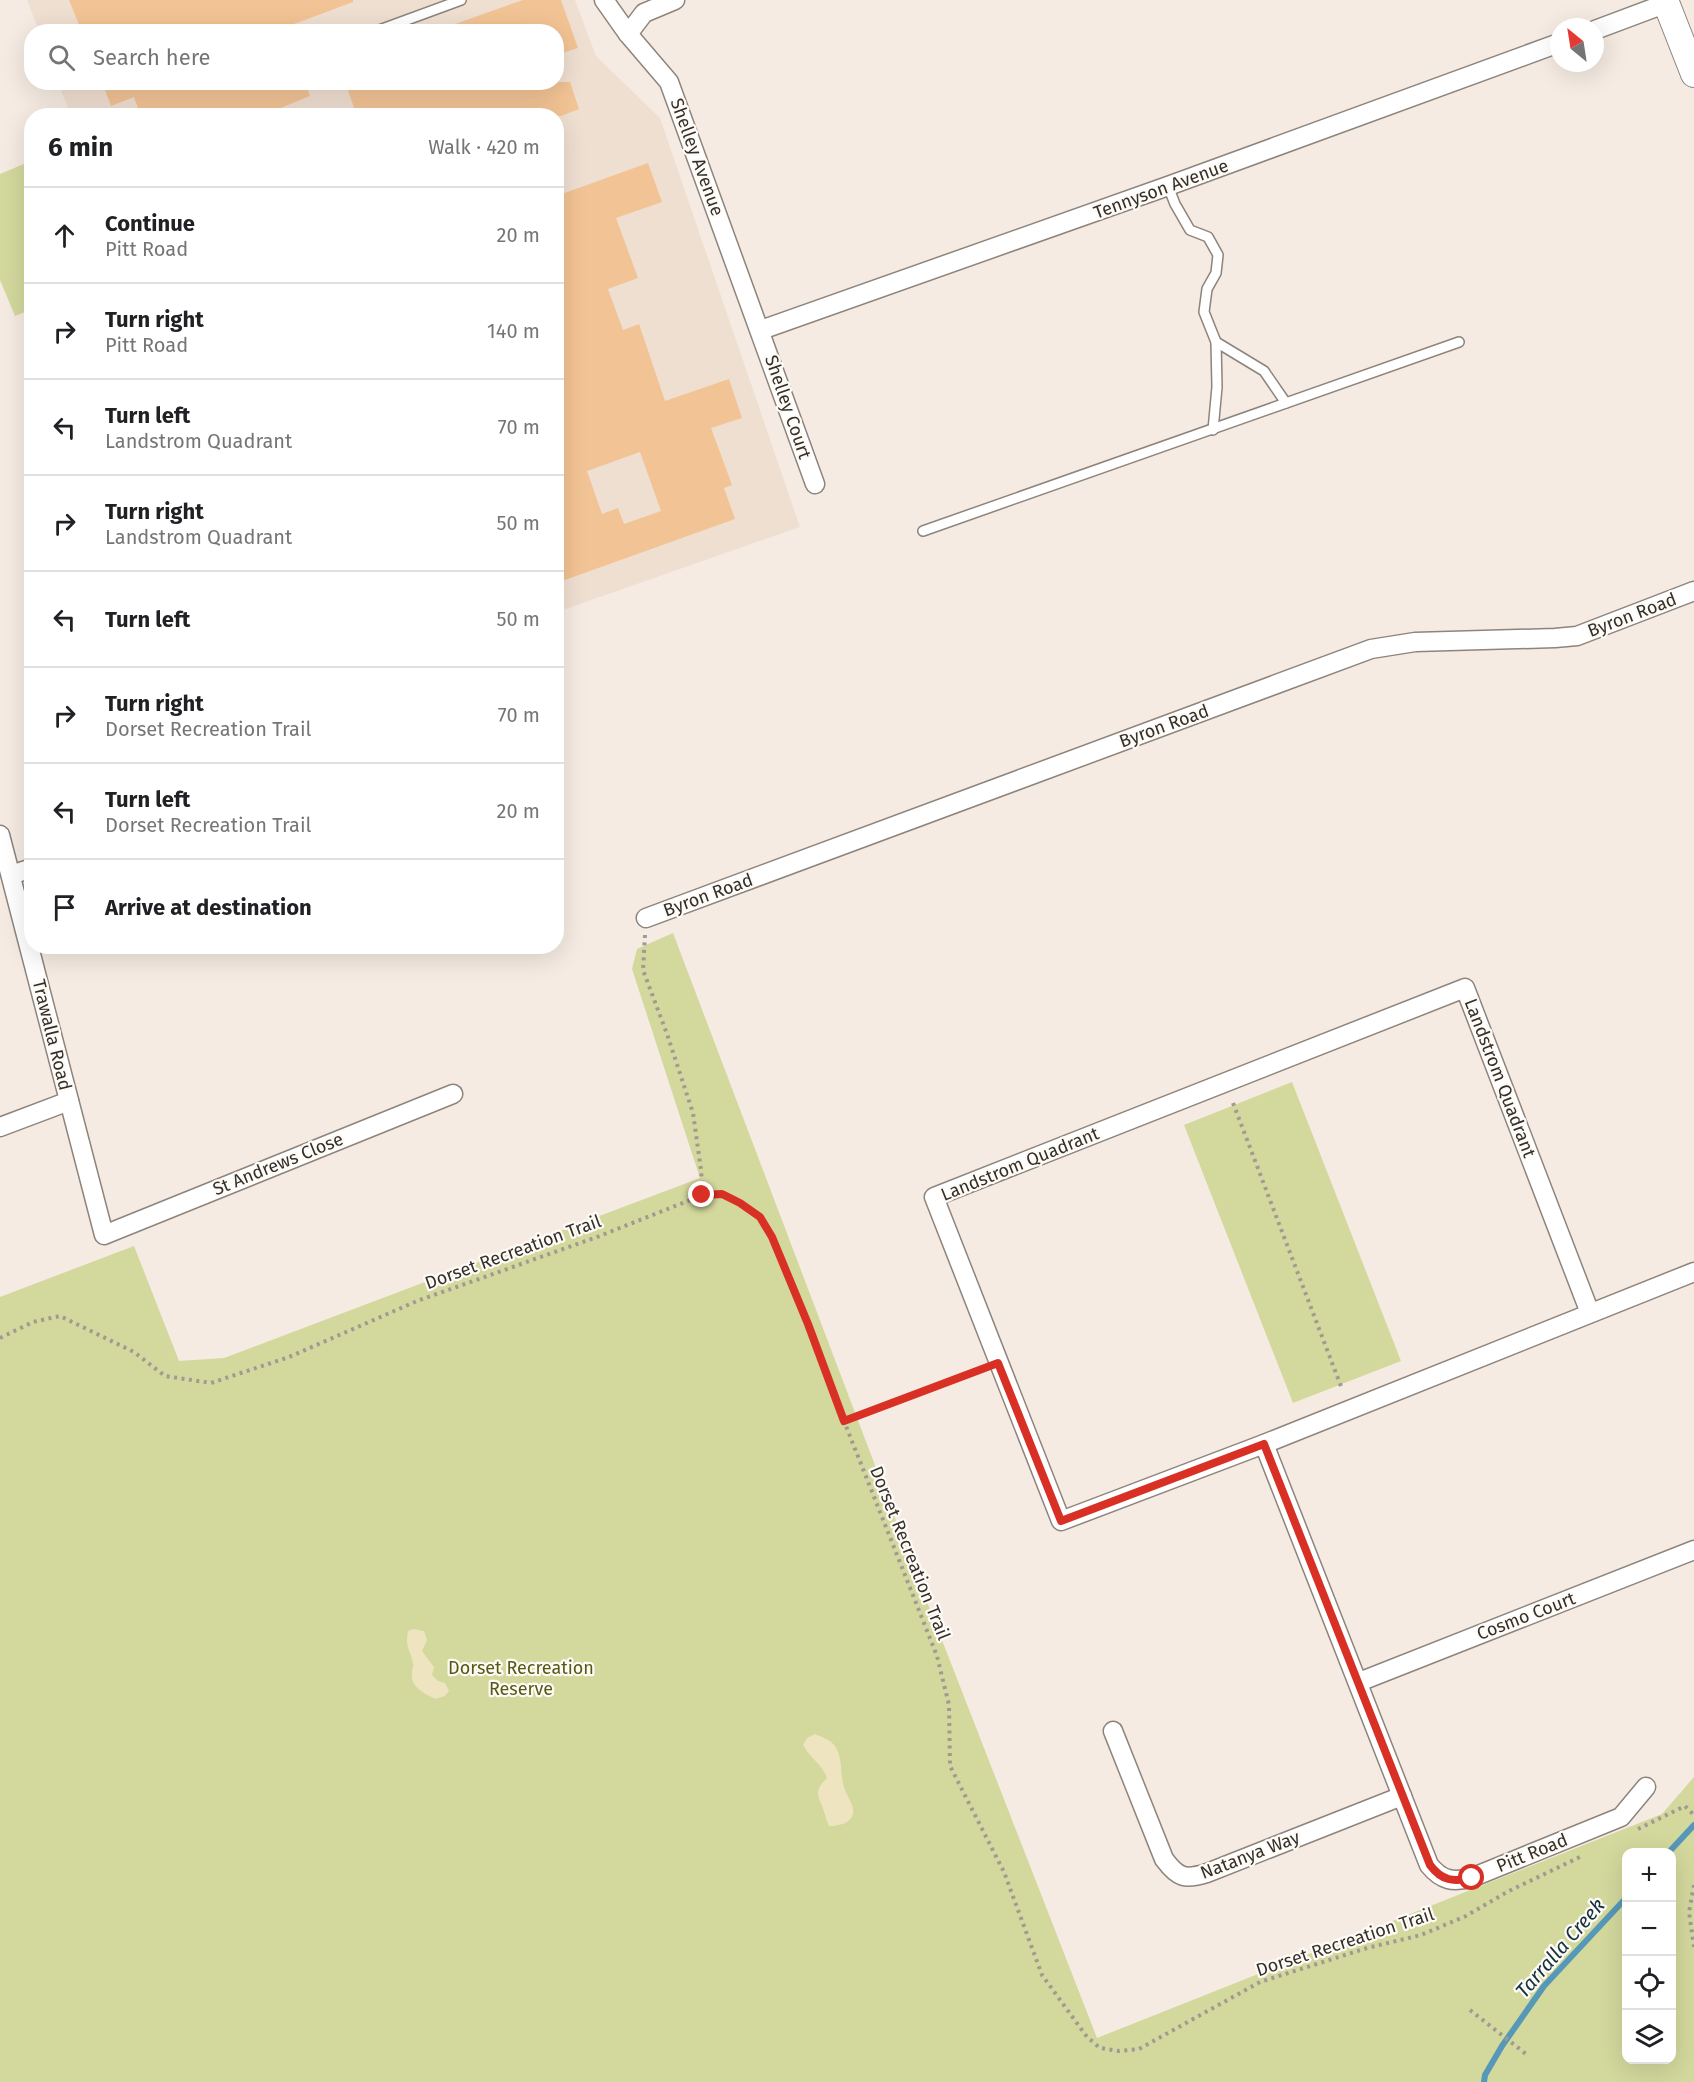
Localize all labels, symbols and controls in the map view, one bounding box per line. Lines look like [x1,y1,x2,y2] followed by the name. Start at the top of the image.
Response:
[1550,18,1604,72] north arrow
[24,24,564,90] search box
[45,41,78,74] icon: search
[93,44,211,71] text: Search here
[666,95,728,219] street label: Shelley Avenue
[48,132,113,163] text: 6 min
[428,135,540,159] text: Walk · 420 m
[1091,154,1231,224] street label: Tennyson Avenue
[105,210,195,237] text: Continue
[48,219,81,252] icon: ahead
[497,223,540,247] text: 20 m
[105,237,188,261] text: Pitt Road
[105,306,204,333] text: Turn right
[48,315,81,348] icon: right
[487,319,540,343] text: 140 m
[105,333,188,357] text: Pitt Road
[760,352,816,462] street label: Shelley Court
[105,402,190,429] text: Turn left
[48,411,81,444] icon: left
[498,415,540,439] text: 70 m
[105,429,292,453] text: Landstrom Quadrant
[105,498,204,525] text: Turn right
[48,507,81,540] icon: right
[496,511,540,535] text: 50 m
[105,525,292,549] text: Landstrom Quadrant
[1584,588,1680,642] street label: Byron Road
[48,603,81,636] icon: left
[105,606,190,633] text: Turn left
[496,607,540,631] text: 50 m
[105,690,204,717] text: Turn right
[48,699,81,732] icon: right
[1116,700,1212,752] street label: Byron Road
[498,703,540,727] text: 70 m
[105,717,311,741] text: Dorset Recreation Trail
[105,786,190,813] text: Turn left
[48,795,81,828] icon: left
[497,799,540,823] text: 20 m
[105,813,311,837] text: Dorset Recreation Trail
[660,869,756,921] street label: Byron Road
[48,891,81,924] icon: arrive
[105,894,312,921] text: Arrive at destination
[28,977,76,1093] street label: Trawalla Road
[1460,995,1541,1161] street label: Landstrom Quadrant
[938,1122,1103,1206] street label: Landstrom Quadrant
[210,1128,346,1200] street label: St Andrews Close
[688,1181,714,1207] route end
[422,1210,604,1294] street label: Dorset Recreation Trail
[865,1463,955,1643] street label: Dorset Recreation Trail
[1474,1587,1579,1645] street label: Cosmo Court
[448,1657,594,1700] park label: Dorset Recreation Reserve
[1197,1826,1303,1884] street label: Natanya Way
[1493,1829,1571,1877] street label: Pitt Road
[1622,1848,1676,2064] map controls
[1622,1848,1676,1902] button: +
[1458,1864,1484,1890] route start
[1510,1893,1610,2003] water label: Tarralla Creek
[1622,1902,1676,1956] button: −
[1253,1903,1437,1981] street label: Dorset Recreation Trail
[1622,1956,1676,2010] button: locate
[1622,2010,1676,2064] button: layers

